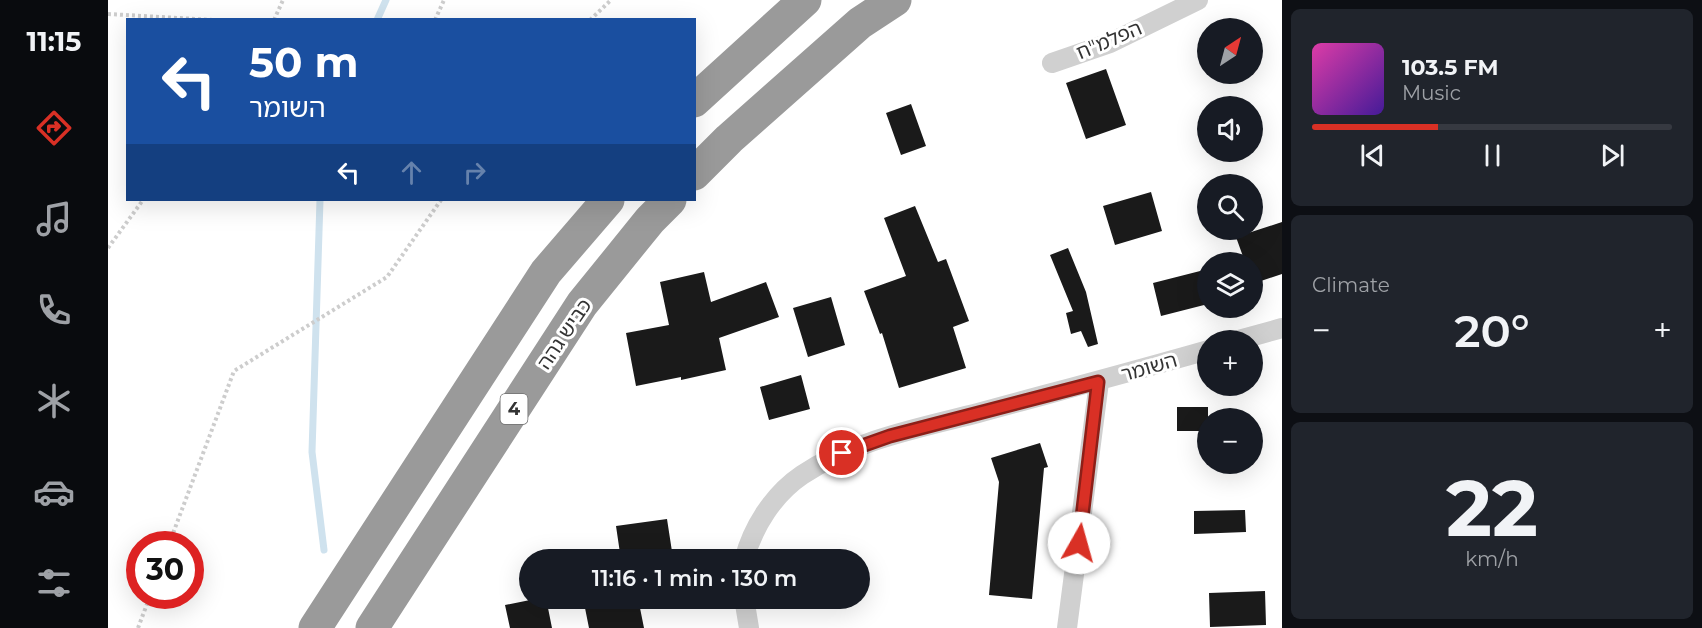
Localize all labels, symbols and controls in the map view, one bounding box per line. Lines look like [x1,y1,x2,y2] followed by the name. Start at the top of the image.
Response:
[1073,16,1145,64] street label: הפלמ"ח
[1197,18,1263,84] north arrow
[1197,18,1263,474] map controls
[27,25,81,58] text: 11:15
[249,36,358,88] text: 50 m
[150,42,228,120] icon: left
[1402,54,1499,81] text: 103.5 FM
[1402,81,1461,105] text: Music
[249,91,326,124] text: השומר
[1197,96,1263,162] button: sound
[33,107,75,149] icon: directions
[1356,139,1389,172] icon: previous
[1476,139,1509,172] icon: pause
[1596,139,1629,172] icon: next
[332,156,365,189] icon: left
[395,156,428,189] icon: ahead
[458,156,491,189] icon: right
[1197,174,1263,240] button: search
[33,198,75,240] icon: music
[1197,252,1263,318] button: layers
[1312,273,1390,297] text: Climate
[33,289,75,331] icon: phone
[532,294,596,374] street label: כביש גהה
[1454,303,1530,358] text: 20°
[1312,310,1331,350] text: −
[1653,310,1672,350] text: +
[1197,330,1263,396] button: +
[1118,348,1180,386] street label: השומר
[33,380,75,422] icon: climate
[500,394,528,424] road number: 4
[1197,408,1263,474] button: −
[816,427,867,478] pin
[825,436,858,469] icon: arrive
[1446,460,1538,556] text: 22
[33,471,75,513] icon: car
[1047,511,1111,575] position arrow
[126,531,204,609] speed limit sign: 30
[1465,547,1519,571] text: km/h
[33,562,75,604] icon: filters
[592,565,797,592] text: 11:16 · 1 min · 130 m

